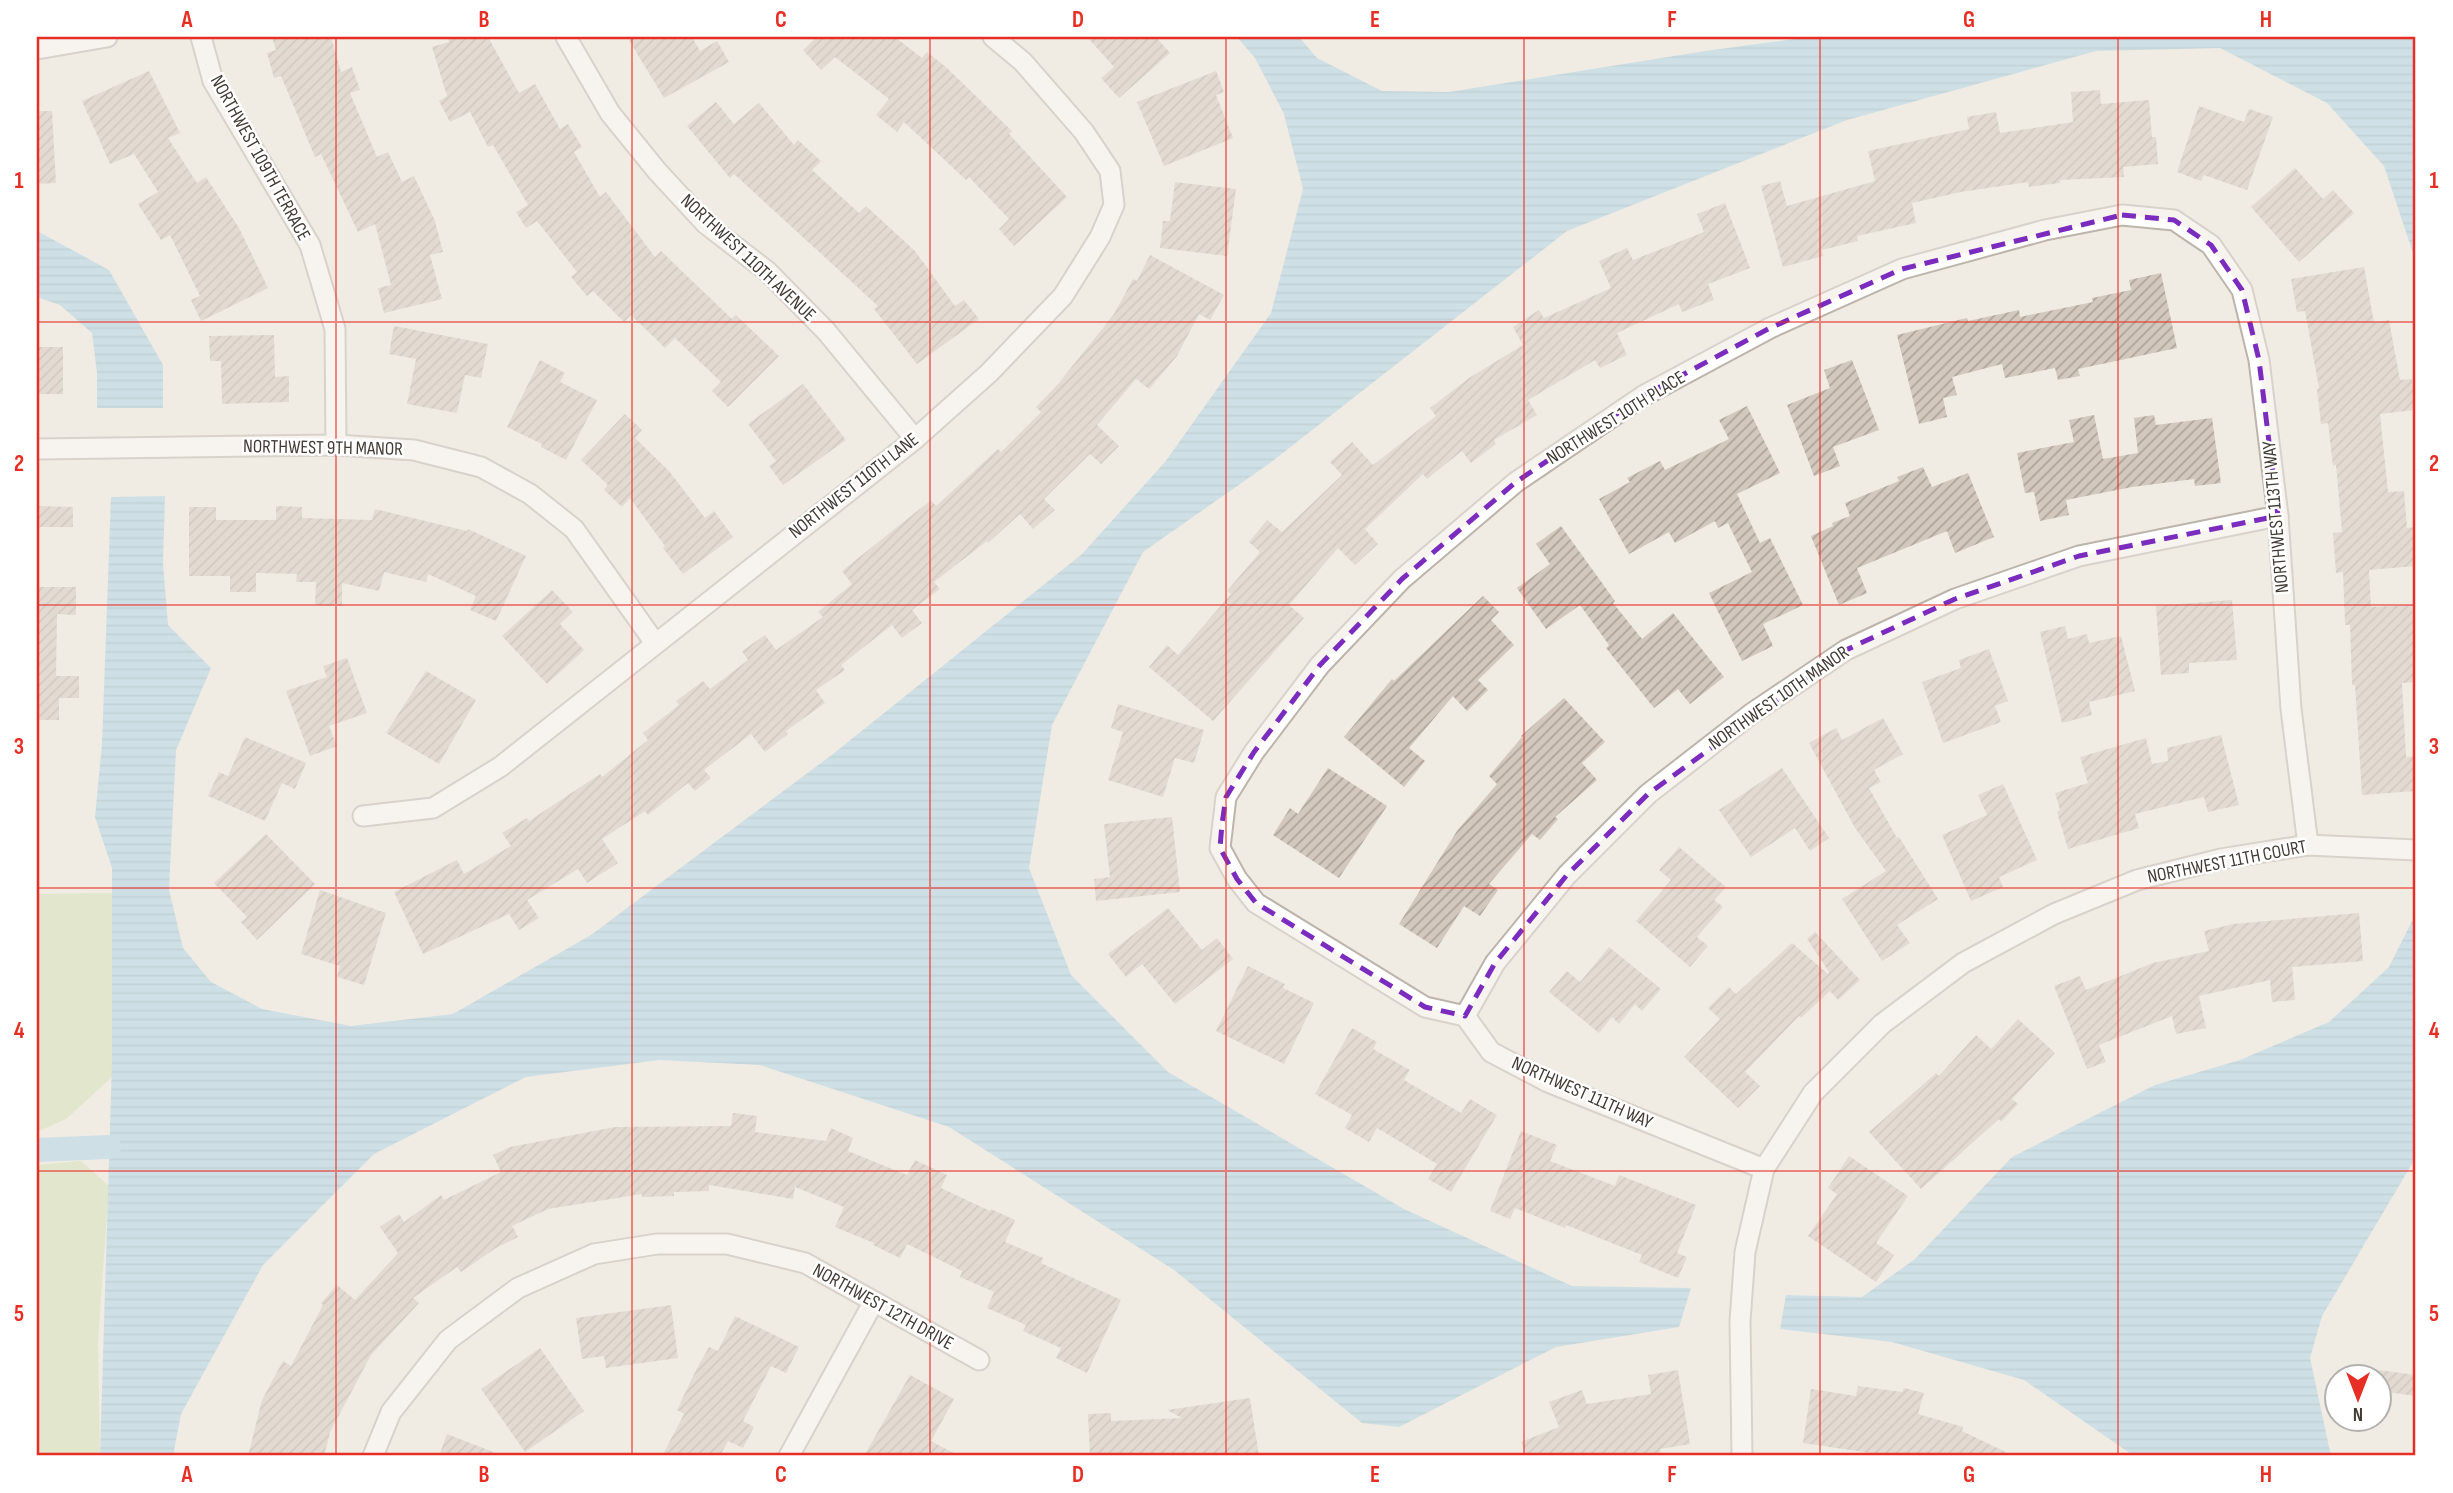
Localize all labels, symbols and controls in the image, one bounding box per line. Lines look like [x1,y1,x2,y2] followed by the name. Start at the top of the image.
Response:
[181,6,194,34] text: A
[479,6,490,34] text: B
[775,6,787,34] text: C
[1072,6,1084,34] text: D
[1370,6,1380,34] text: E
[1667,6,1677,34] text: F
[1963,6,1975,34] text: G
[2260,6,2272,34] text: H
[205,71,315,245] street label: NORTHWEST 109TH TERRACE
[14,167,24,195] text: 1
[2429,167,2439,195] text: 1
[676,189,820,327] street label: NORTHWEST 110TH AVENUE
[1542,366,1690,470] street label: NORTHWEST 10TH PLACE
[785,428,923,544] street label: NORTHWEST 110TH LANE
[243,435,403,461] street label: NORTHWEST 9TH MANOR
[2258,440,2294,594] street label: NORTHWEST 113TH WAY
[14,450,24,478] text: 2
[2429,450,2439,478] text: 2
[1704,641,1854,755] street label: NORTHWEST 10TH MANOR
[14,733,24,761] text: 3
[2429,733,2439,761] text: 3
[2145,835,2309,889] street label: NORTHWEST 11TH COURT
[14,1017,25,1045] text: 4
[2429,1017,2440,1045] text: 4
[1508,1052,1656,1134] street label: NORTHWEST 111TH WAY
[809,1259,957,1355] street label: NORTHWEST 12TH DRIVE
[14,1300,24,1328] text: 5
[2429,1300,2439,1328] text: 5
[2324,1364,2394,1434] north arrow
[2353,1402,2363,1425] text: N
[181,1461,194,1489] text: A
[479,1461,490,1489] text: B
[775,1461,787,1489] text: C
[1072,1461,1084,1489] text: D
[1370,1461,1380,1489] text: E
[1667,1461,1677,1489] text: F
[1963,1461,1975,1489] text: G
[2260,1461,2272,1489] text: H

